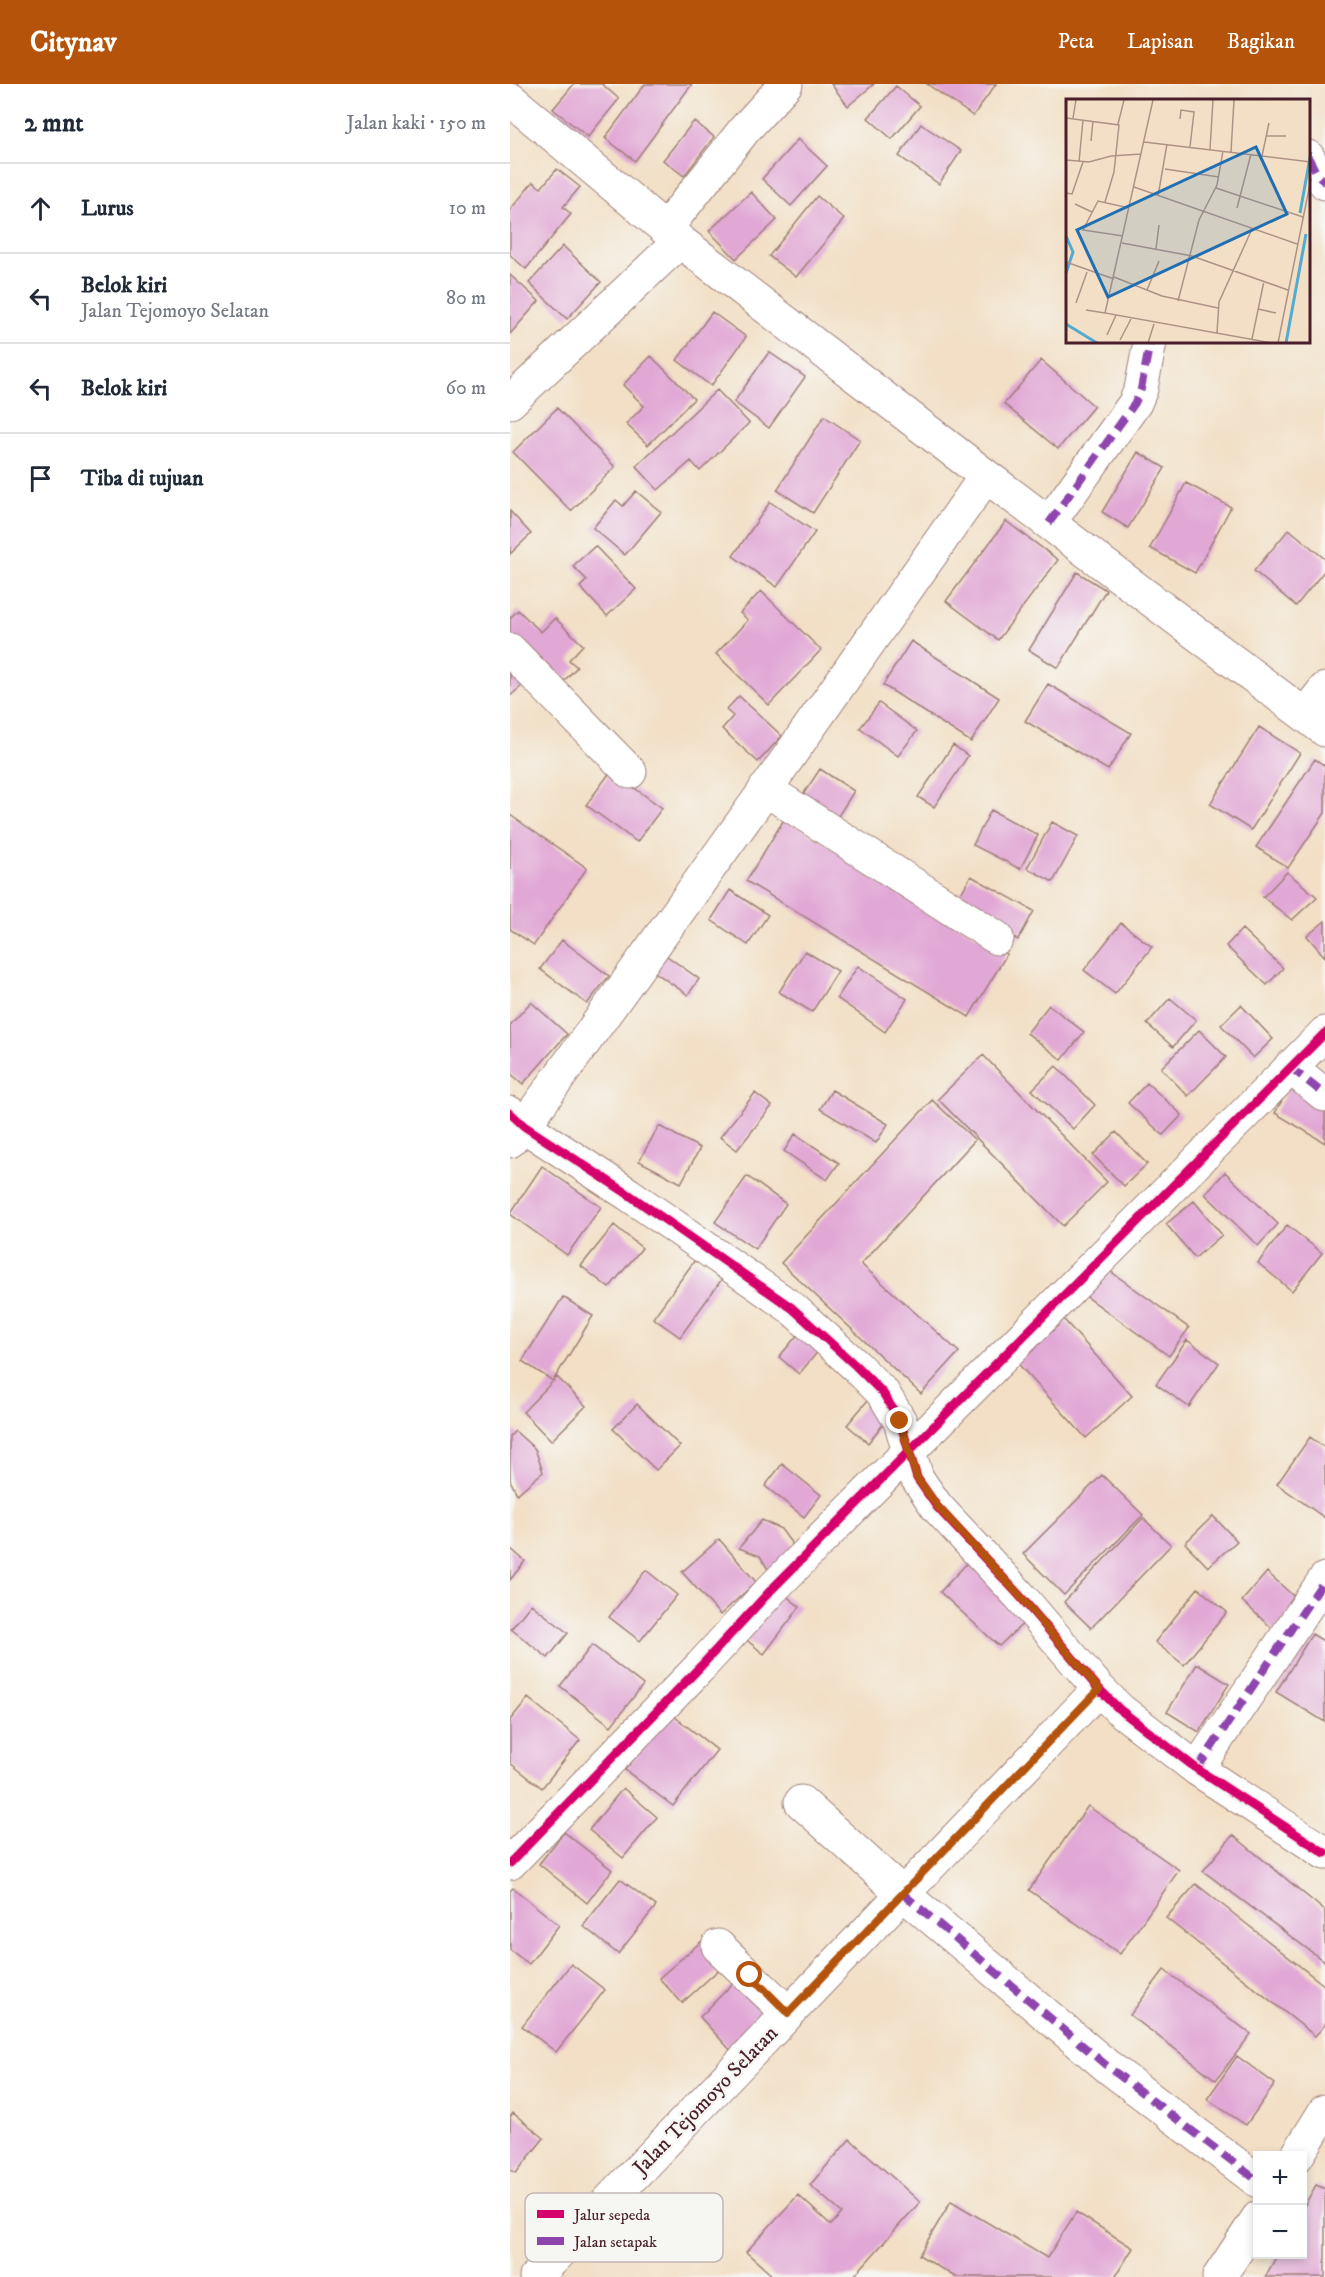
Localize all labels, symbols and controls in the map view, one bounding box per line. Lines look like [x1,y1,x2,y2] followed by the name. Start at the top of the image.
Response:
[30,25,117,60] text: Citynav
[1058,29,1094,55] text: Peta
[1127,29,1194,55] text: Lapisan
[1227,29,1295,55] text: Bagikan
[1066,99,1310,344] inset map
[24,107,84,140] text: 2 mnt
[347,111,486,136] text: Jalan kaki · 150 m
[24,192,57,225] icon: ahead
[81,195,134,222] text: Lurus
[449,196,486,221] text: 10 m
[81,272,167,299] text: Belok kiri
[24,282,57,315] icon: left
[446,286,486,311] text: 80 m
[81,299,269,324] text: Jalan Tejomoyo Selatan
[24,372,57,405] icon: left
[81,375,167,402] text: Belok kiri
[446,376,486,401] text: 60 m
[24,462,57,495] icon: arrive
[81,465,203,492] text: Tiba di tujuan
[886,1407,912,1433] route end
[736,1961,762,1987] route start
[626,2021,784,2182] street label: Jalan Tejomoyo Selatan
[1253,2151,1307,2259] map controls
[1253,2151,1307,2205] button: +
[525,2193,723,2262] legend
[572,2205,650,2225] text: Jalur sepeda
[1253,2205,1307,2259] button: −
[572,2232,657,2252] text: Jalan setapak

